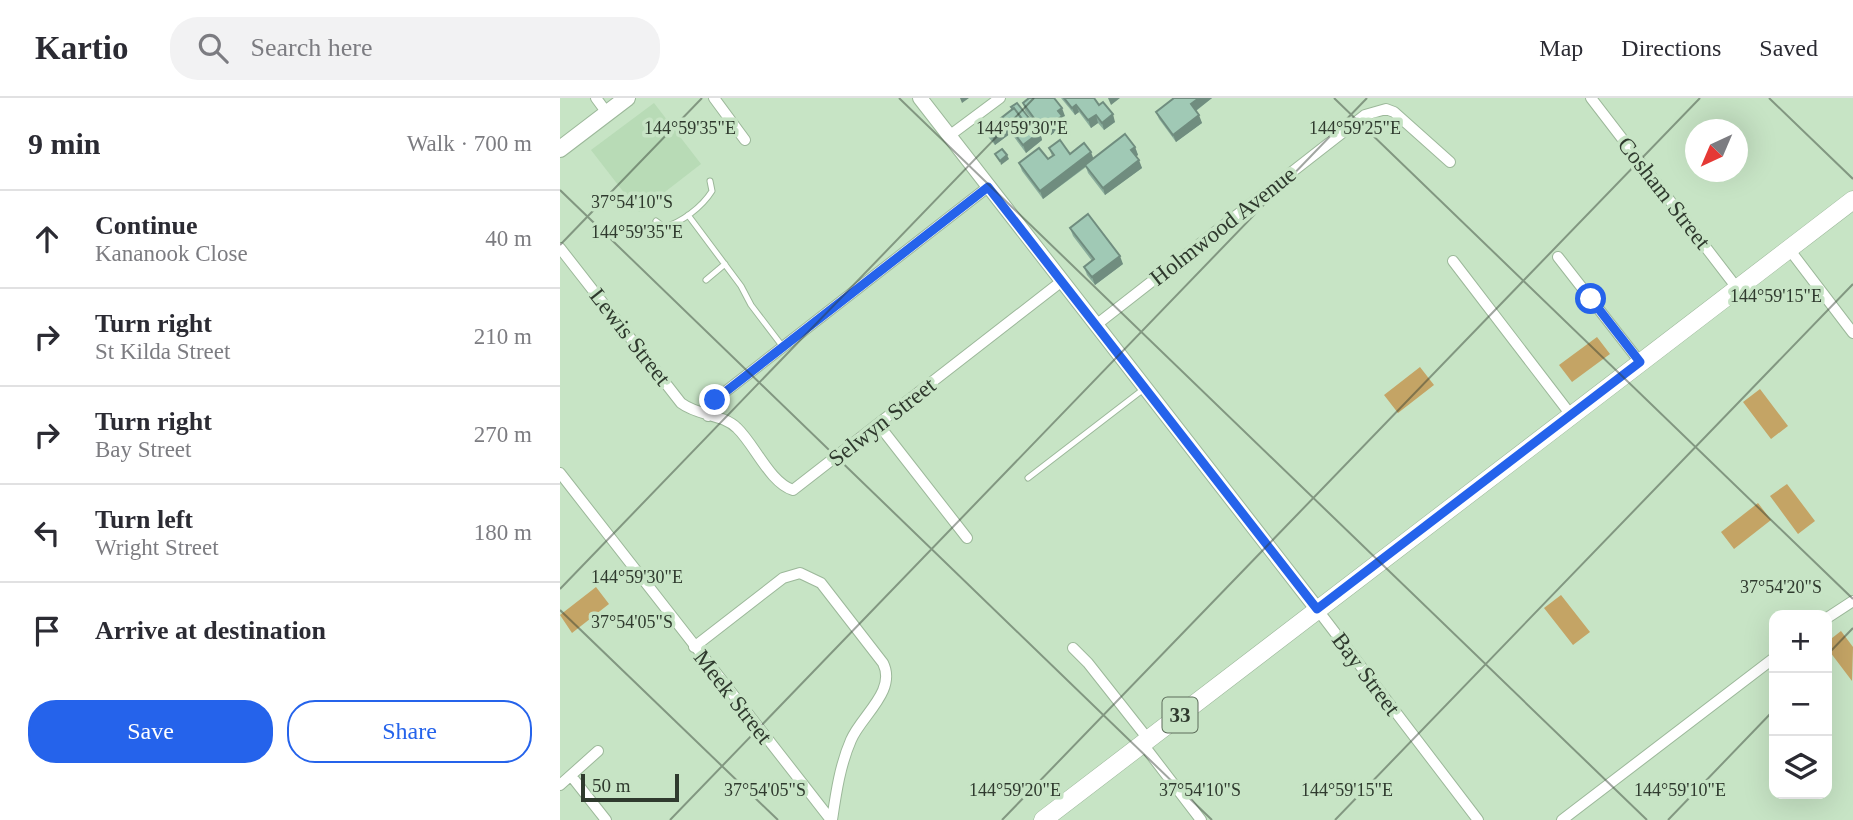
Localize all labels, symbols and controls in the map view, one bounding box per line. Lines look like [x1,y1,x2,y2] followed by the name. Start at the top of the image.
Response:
[170,17,660,80] search box
[194,29,232,67] icon: search
[35,30,128,66] text: Kartio
[250,33,372,62] text: Search here
[1539,35,1583,61] text: Map
[1621,35,1721,61] text: Directions
[1759,35,1818,61] text: Saved
[644,118,736,138] text: 144°59'35"E
[976,118,1068,138] text: 144°59'30"E
[1309,118,1401,138] text: 144°59'25"E
[1685,119,1748,182] north arrow
[28,127,101,160] text: 9 min
[407,131,532,156] text: Walk · 700 m
[1613,132,1716,254] street label: Cosham Street
[1145,161,1301,291] street label: Holmwood Avenue
[591,192,673,212] text: 37°54'10"S
[95,211,198,240] text: Continue
[28,220,66,258] icon: ahead
[591,222,683,242] text: 144°59'35"E
[485,226,532,251] text: 40 m
[95,241,248,266] text: Kananook Close
[1575,283,1606,314] route start
[585,284,676,391] street label: Lewis Street
[1730,286,1822,306] text: 144°59'15"E
[95,309,212,338] text: Turn right
[28,318,66,356] icon: right
[474,324,532,349] text: 210 m
[95,339,230,364] text: St Kilda Street
[824,372,941,471] street label: Selwyn Street
[699,384,730,415] route end
[95,407,212,436] text: Turn right
[28,416,66,454] icon: right
[474,422,532,447] text: 270 m
[95,437,191,462] text: Bay Street
[95,505,193,534] text: Turn left
[28,514,66,552] icon: left
[474,520,532,545] text: 180 m
[95,535,219,560] text: Wright Street
[591,567,683,587] text: 144°59'30"E
[1740,577,1822,597] text: 37°54'20"S
[1769,610,1832,799] map controls
[1769,610,1832,673] button: +
[28,612,66,650] icon: arrive
[591,612,673,632] text: 37°54'05"S
[95,616,326,645] text: Arrive at destination
[1327,628,1405,721] street label: Bay Street
[689,645,778,749] street label: Meek Street
[1769,673,1832,736] button: −
[1162,698,1198,732] road number: 33
[28,700,273,763] button: Save
[287,700,532,763] button: Share
[1769,736,1832,799] button: layers
[581,771,679,803] scale bar
[592,775,631,796] text: 50 m
[724,780,806,800] text: 37°54'05"S
[969,780,1061,800] text: 144°59'20"E
[1159,780,1241,800] text: 37°54'10"S
[1301,780,1393,800] text: 144°59'15"E
[1634,780,1726,800] text: 144°59'10"E

